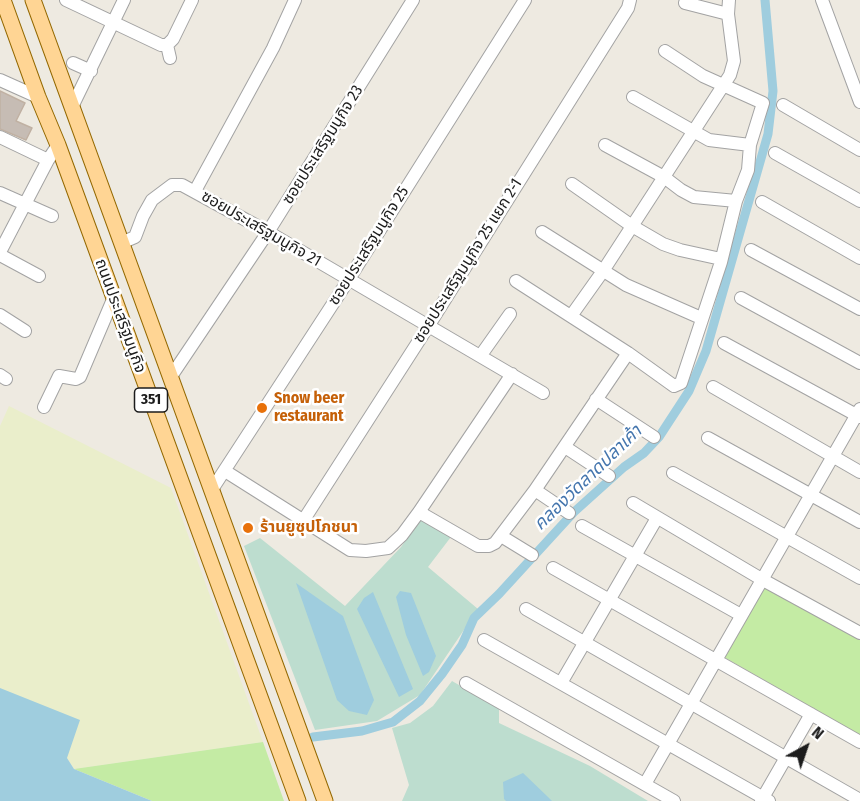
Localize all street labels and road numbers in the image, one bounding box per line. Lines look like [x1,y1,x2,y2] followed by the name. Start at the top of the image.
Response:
[279,82,367,208] street label: ซอยประเสริฐมนูกิจ 23
[410,175,526,347] street label: ซอยประเสริฐมนูกิจ 25 แยก 2-1
[325,183,413,309] street label: ซอยประเสริฐมนูกิจ 25
[198,187,324,271] street label: ซอยประเสริฐมนูกิจ 21
[90,256,150,376] street label: ถนนประเสริฐมนูกิจ
[134,388,168,412] road number: 351

